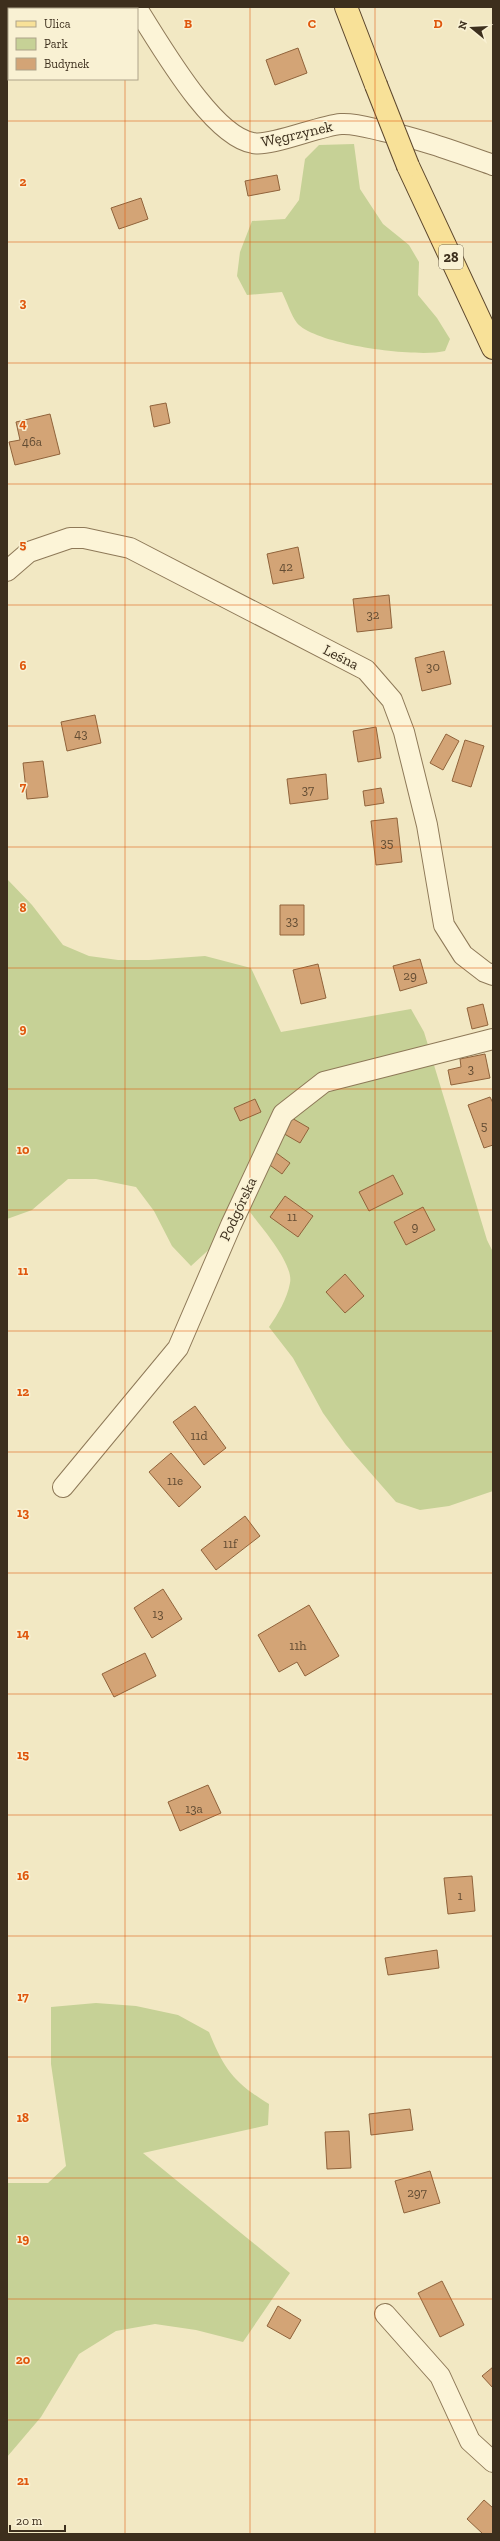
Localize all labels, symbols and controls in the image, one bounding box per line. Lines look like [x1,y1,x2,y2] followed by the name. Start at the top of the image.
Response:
[8,8,138,80] legend
[452,8,492,48] north arrow
[184,16,192,31] text: B
[308,16,316,31] text: C
[433,16,443,31] text: D
[44,17,71,31] text: Ulica
[455,18,471,31] text: N
[44,37,69,51] text: Park
[44,57,90,71] text: Budynek
[259,117,335,151] street label: Węgrzynek
[20,174,27,189] text: 2
[439,245,463,269] road number: 28
[20,295,27,310] text: 3
[19,416,27,431] text: 4
[22,434,43,449] house number: 46a
[20,537,27,552] text: 5
[279,559,293,574] house number: 42
[366,607,380,622] house number: 32
[320,640,362,674] street label: Leśna
[20,658,27,673] text: 6
[426,659,440,674] house number: 30
[74,726,88,741] house number: 43
[20,779,27,794] text: 7
[302,782,314,797] house number: 37
[380,835,394,850] house number: 35
[19,900,27,915] text: 8
[286,913,298,928] house number: 33
[403,968,417,983] house number: 29
[20,1021,27,1036] text: 9
[468,1061,474,1076] house number: 3
[481,1118,488,1133] house number: 5
[17,1142,30,1157] text: 10
[215,1174,261,1244] street label: Podgórska
[287,1209,297,1224] house number: 11
[412,1219,419,1234] house number: 9
[18,1263,29,1278] text: 11
[17,1384,29,1399] text: 12
[190,1428,208,1443] house number: 11d
[167,1473,183,1488] house number: 11e
[17,1505,29,1520] text: 13
[223,1536,238,1551] house number: 11f
[152,1606,164,1621] house number: 13
[17,1626,30,1641] text: 14
[289,1638,307,1653] house number: 11h
[17,1747,29,1762] text: 15
[185,1801,204,1816] house number: 13a
[17,1868,29,1883] text: 16
[457,1888,463,1903] house number: 1
[17,1989,29,2004] text: 17
[17,2110,29,2125] text: 18
[407,2185,427,2200] house number: 297
[17,2231,29,2246] text: 19
[16,2352,31,2367] text: 20
[17,2473,30,2488] text: 21
[10,2507,65,2533] scale bar
[16,2514,43,2528] text: 20 m

